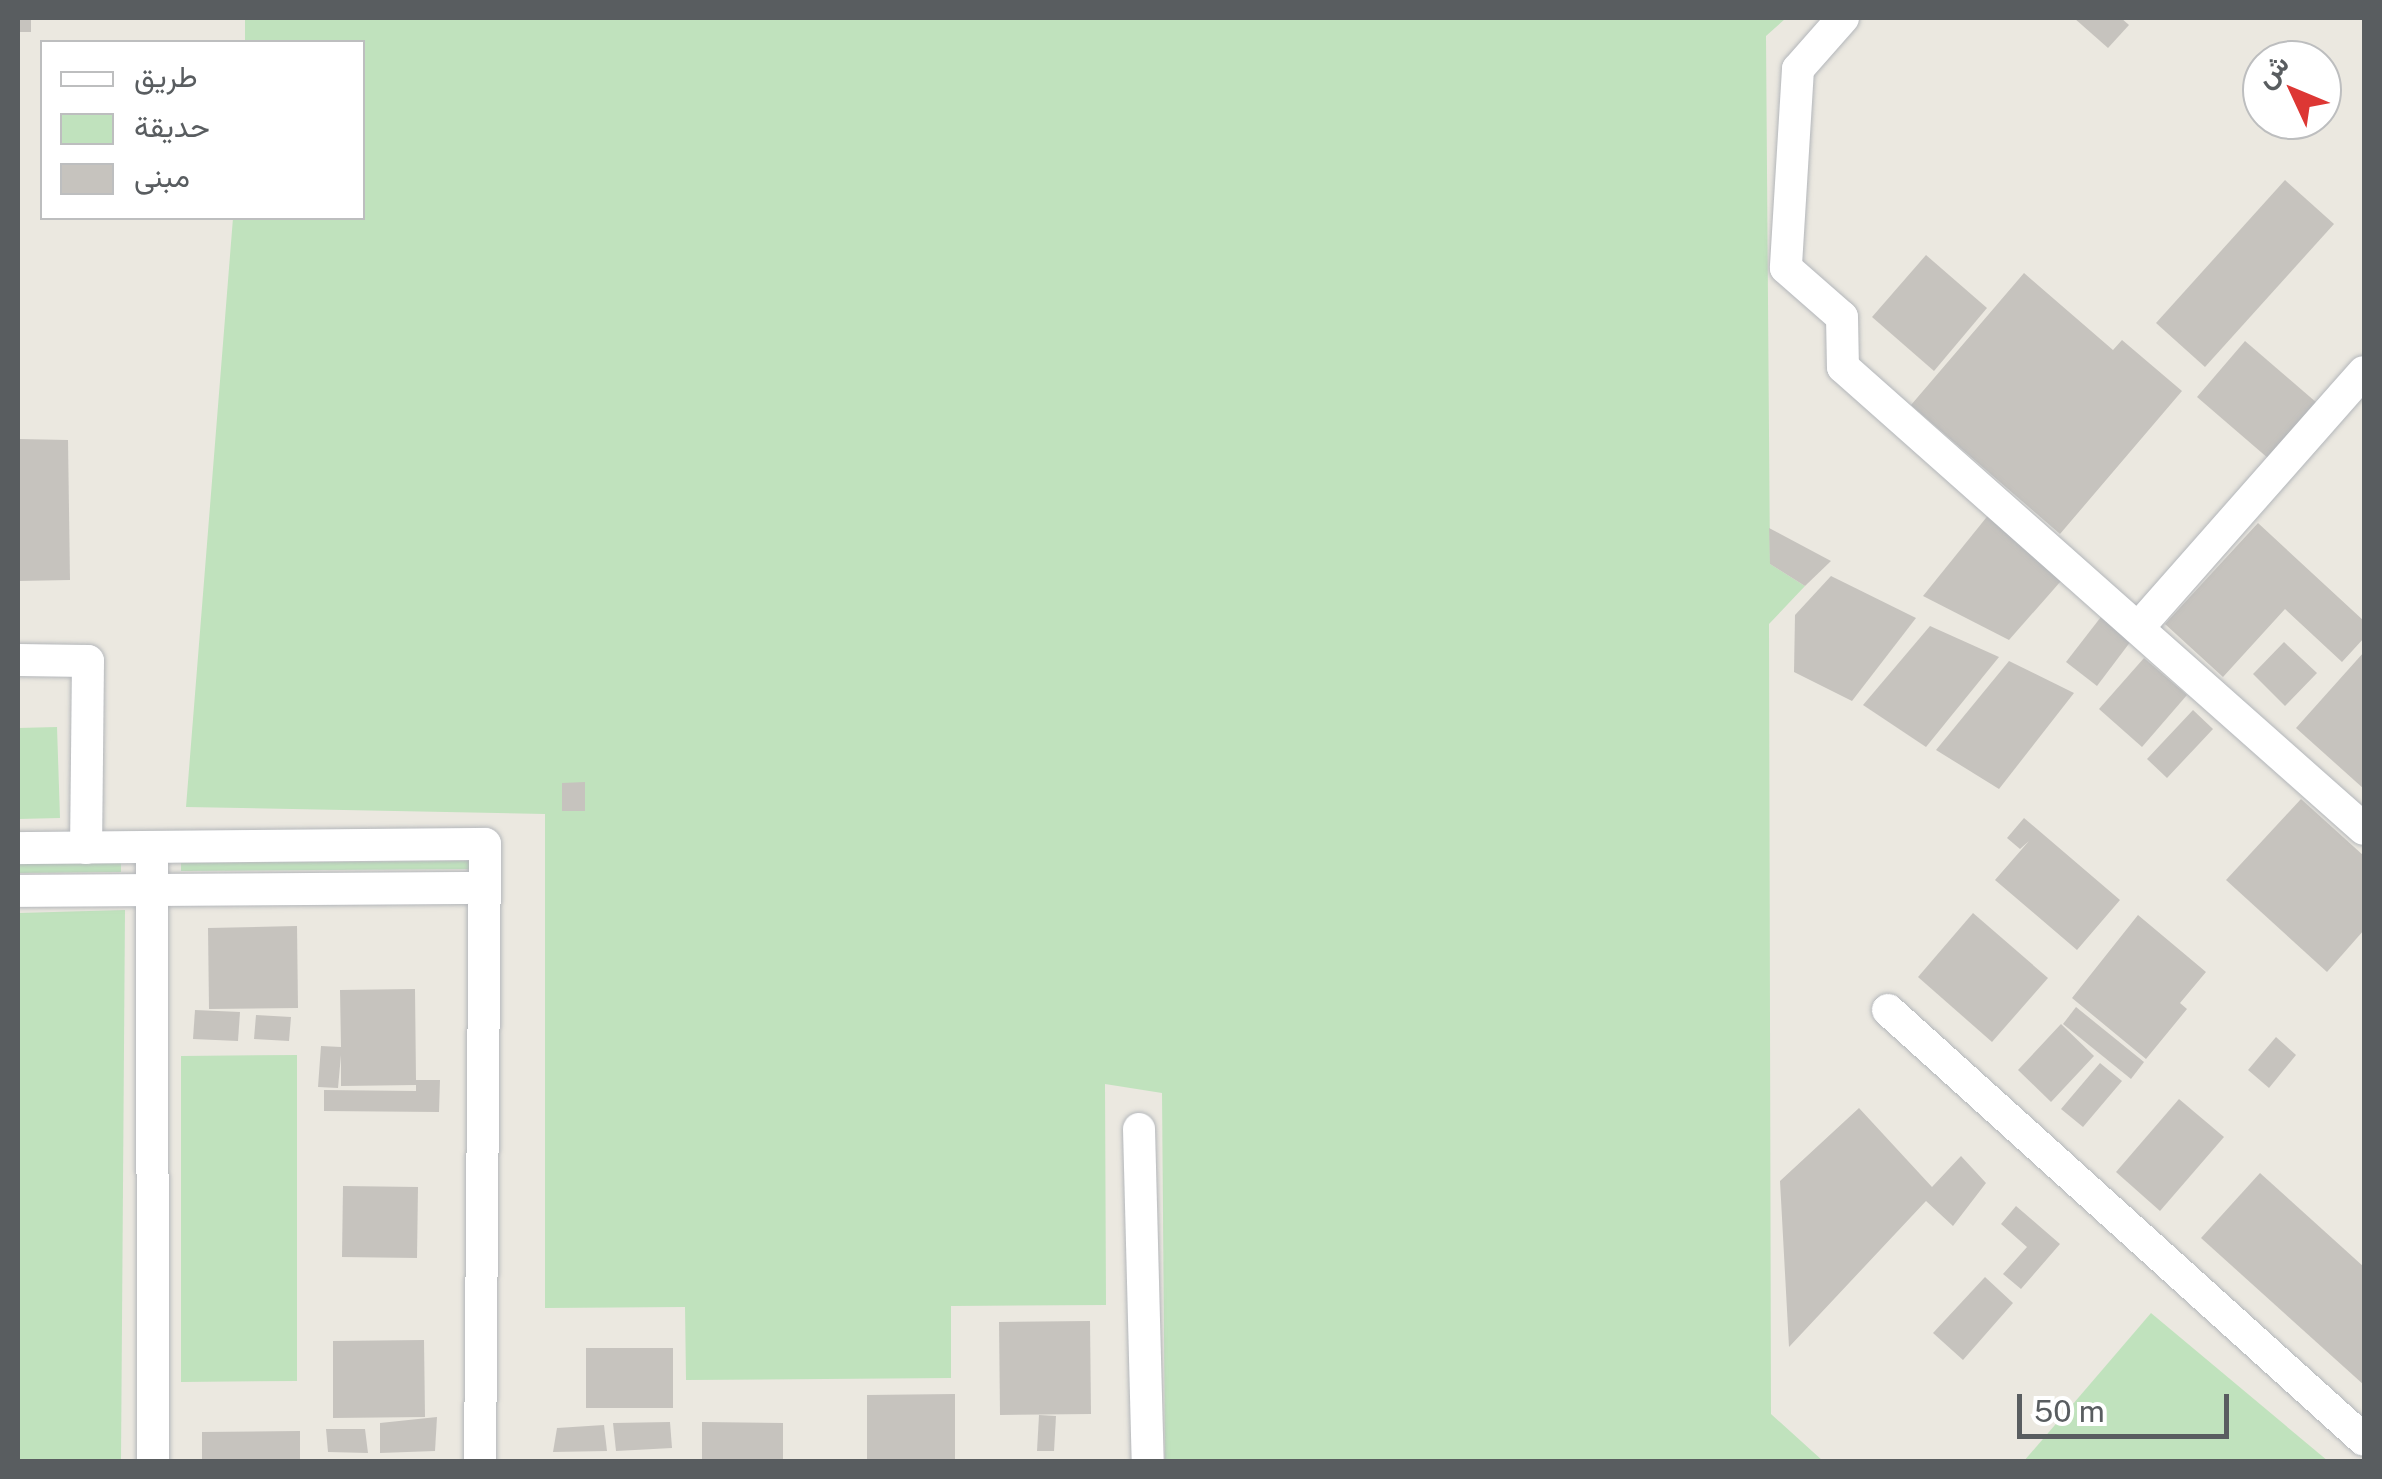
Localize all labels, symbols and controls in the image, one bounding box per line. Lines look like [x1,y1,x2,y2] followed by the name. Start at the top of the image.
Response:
[40,40,365,220] legend
[2242,40,2342,140] north arrow
[2248,47,2295,94] text: ش
[134,58,198,94] text: طريق
[134,108,210,144] text: حديقة
[134,158,190,194] text: مبنى
[2022,1374,2234,1436] scale bar
[2034,1393,2105,1429] text: 50 m

